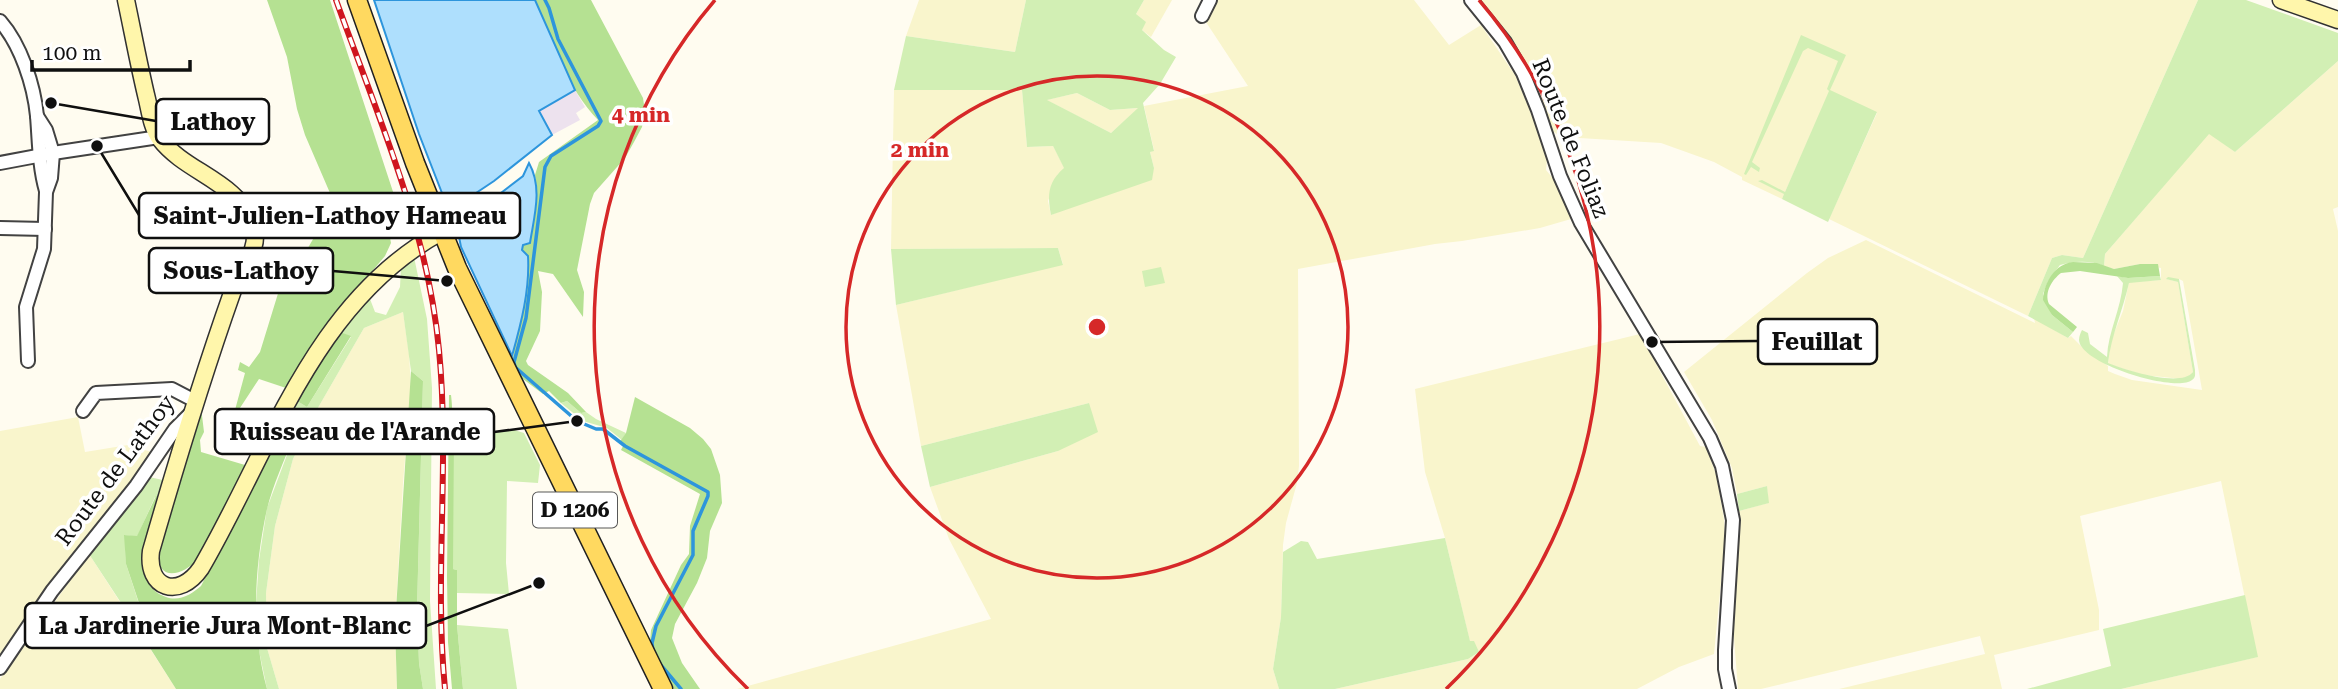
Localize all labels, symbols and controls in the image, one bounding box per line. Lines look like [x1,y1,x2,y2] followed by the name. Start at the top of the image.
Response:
[32,28,189,72] scale bar
[42,41,102,65] text: 100 m
[1526,55,1615,222] street label: Route de Foliaz
[156,99,269,144] callout: Lathoy
[612,103,670,127] text: 4 min
[171,108,256,136] text: Lathoy
[891,138,949,162] text: 2 min
[139,193,520,238] callout: Saint-Julien-Lathoy Hameau
[154,202,507,230] text: Saint-Julien-Lathoy Hameau
[149,248,333,293] callout: Sous-Lathoy
[163,257,319,285] text: Sous-Lathoy
[1085,315,1109,339] centre of rings
[1758,319,1877,364] callout: Feuillat
[1772,328,1863,356] text: Feuillat
[50,389,181,551] street label: Route de Lathoy
[215,409,494,454] callout: Ruisseau de l'Arande
[229,418,481,446] text: Ruisseau de l'Arande
[533,492,617,528] road number: D 1206
[25,603,426,648] callout: La Jardinerie Jura Mont-Blanc
[39,612,412,640] text: La Jardinerie Jura Mont-Blanc

